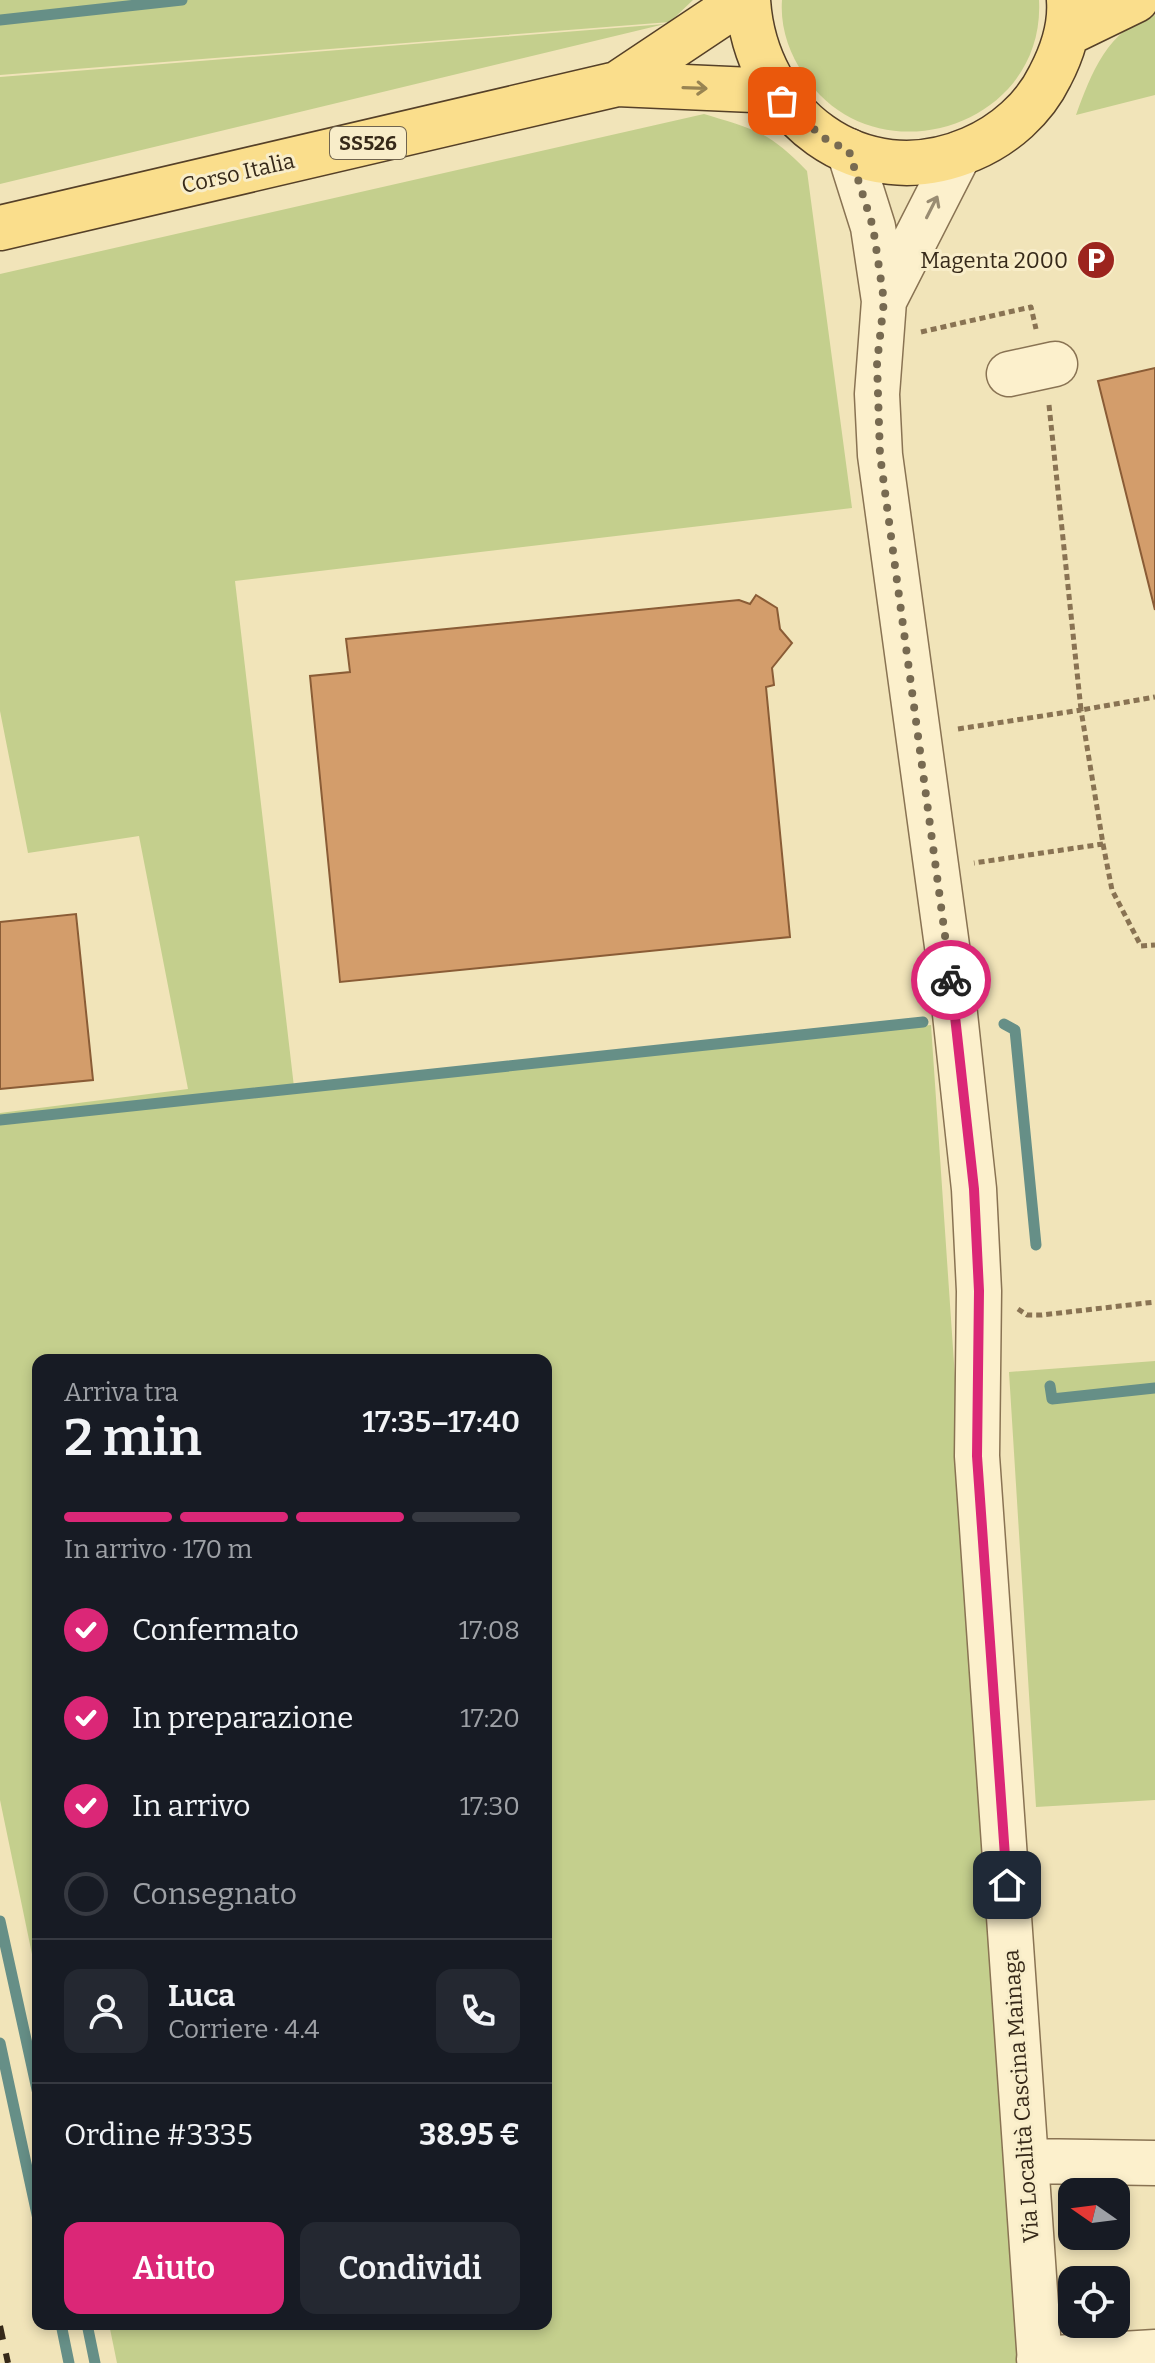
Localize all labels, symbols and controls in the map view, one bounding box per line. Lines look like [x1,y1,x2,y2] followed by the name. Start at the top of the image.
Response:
[748,67,816,135] pin
[760,79,804,123] icon: bag
[681,80,708,95] one-way arrow
[330,127,406,159] road number: SS526
[179,147,297,199] street label: Corso Italia
[925,195,940,219] one-way arrow
[1075,239,1117,281] parking icon: Magenta 2000
[920,247,1068,274] place label: Magenta 2000
[911,940,991,1020] courier
[929,958,973,1002] icon: bike
[64,1377,178,1408] text: Arriva tra
[363,1404,520,1440] text: 17:35–17:40
[64,1406,202,1469] text: 2 min
[64,1534,252,1565] text: In arrivo · 170 m
[64,1608,108,1652] icon: check
[132,1612,299,1648] text: Confermato
[459,1615,520,1646] text: 17:08
[64,1696,108,1740] icon: check
[132,1700,353,1736] text: In preparazione
[460,1703,520,1734] text: 17:20
[64,1784,108,1828] icon: check
[132,1788,251,1824] text: In arrivo
[460,1791,520,1822] text: 17:30
[973,1851,1041,1919] pin
[985,1863,1029,1907] icon: home
[132,1876,297,1912] text: Consegnato
[997,1949,1045,2243] street label: Via Località Cascina Mainaga
[64,1969,148,2053] button: person
[436,1969,520,2053] button: phone
[168,1978,235,2014] text: Luca
[168,2014,319,2045] text: Corriere · 4.4
[64,2117,253,2153] text: Ordine #3335
[419,2117,520,2153] text: 38.95 €
[1058,2178,1130,2250] north arrow
[1058,2178,1130,2338] map controls
[64,2222,284,2314] button: Aiuto
[300,2222,520,2314] button: Condividi
[1058,2266,1130,2338] button: locate

